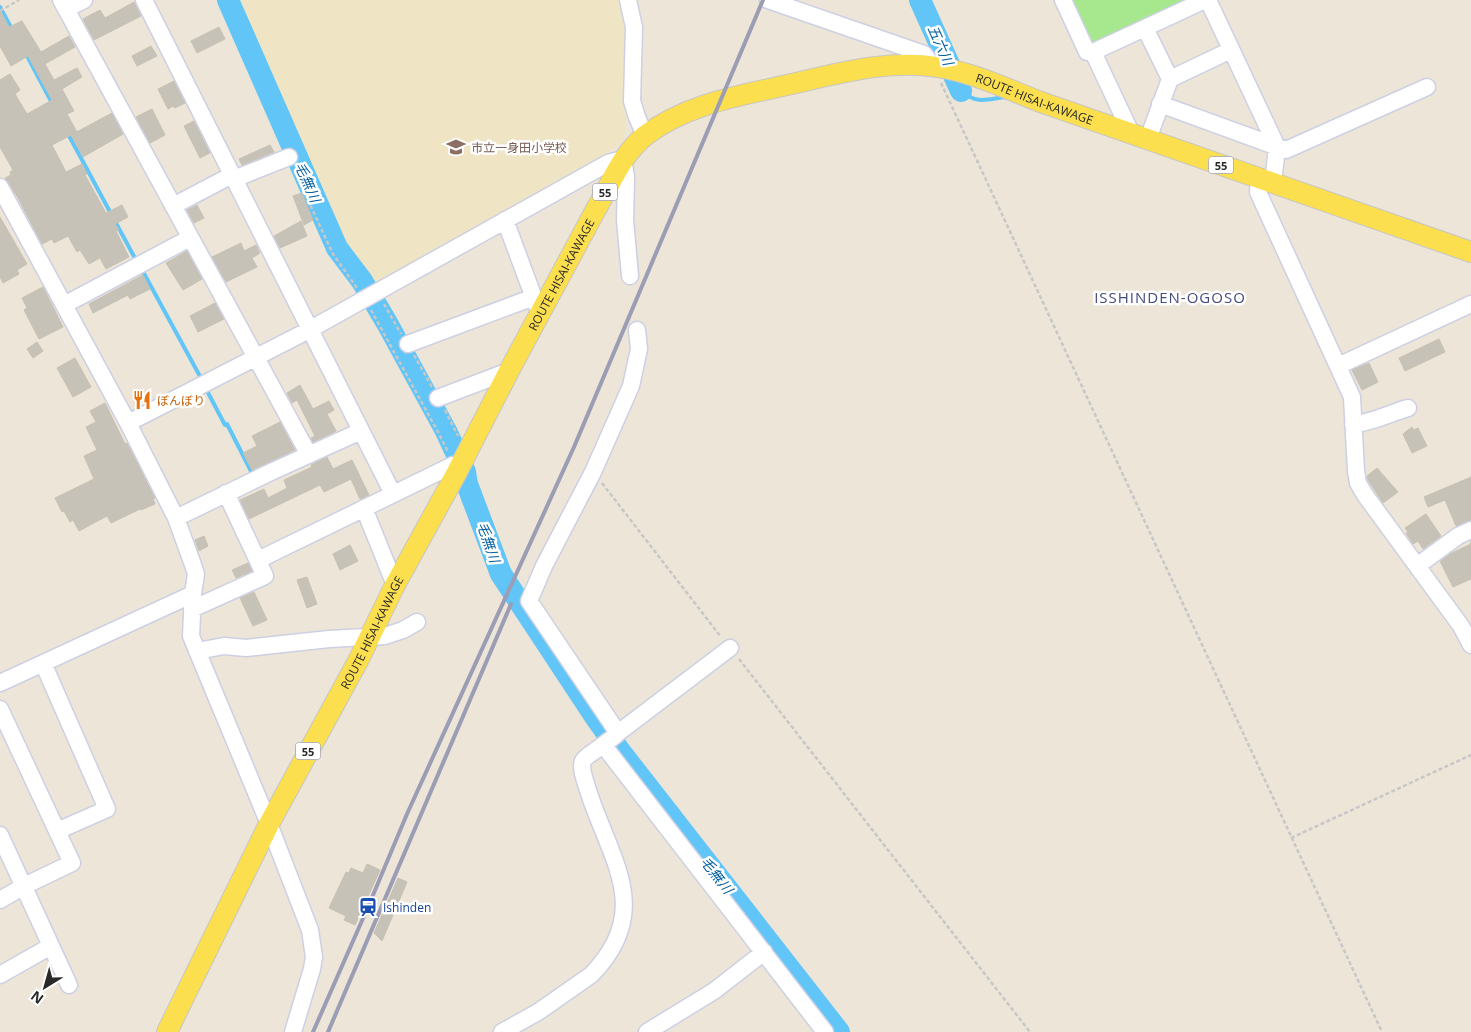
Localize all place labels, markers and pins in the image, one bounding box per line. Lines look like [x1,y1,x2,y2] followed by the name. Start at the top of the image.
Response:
[445,136,467,158] school or university icon: 市立一身田小学校
[471,139,567,156] place label: 市立一身田小学校
[131,389,153,411] restaurant icon: ぼんぼり
[157,392,205,409] place label: ぼんぼり
[357,896,379,918] station icon: Ishinden
[383,899,431,916] place label: Ishinden

